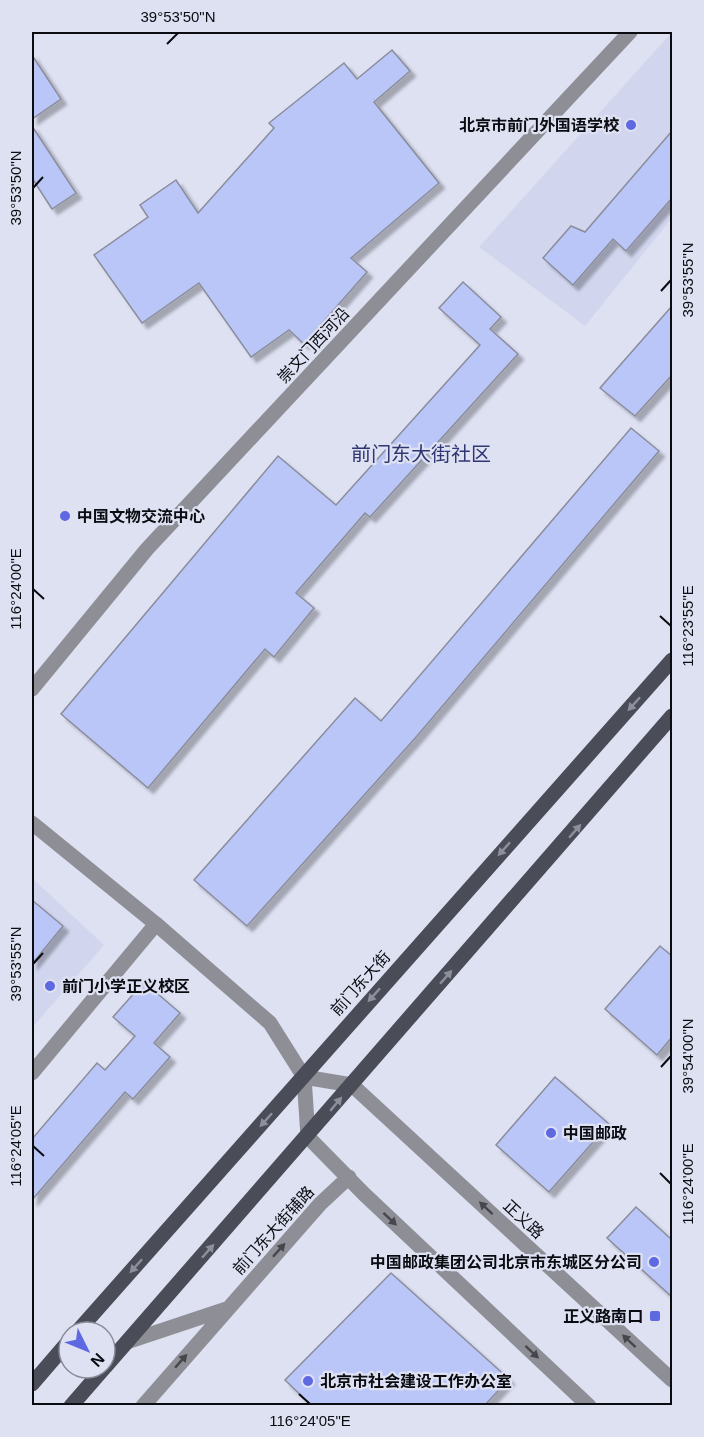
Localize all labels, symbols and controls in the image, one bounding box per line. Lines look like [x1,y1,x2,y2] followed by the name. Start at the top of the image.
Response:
[140,8,216,25] text: 39°53'50"N
[459,116,620,134] place label: 北京市前门外国语学校
[624,118,638,132] marker: 北京市前门外国语学校
[7,150,24,226] text: 39°53'50"N
[679,242,696,318] text: 39°53'55"N
[274,304,352,386] street label: 崇文门西河沿
[351,443,491,465] district label: 前门东大街社区
[77,507,205,525] place label: 中国文物交流中心
[58,509,72,523] marker: 中国文物交流中心
[7,548,24,630] text: 116°24'00"E
[679,585,696,667] text: 116°23'55"E
[627,696,641,711] one-way arrow
[568,823,581,839] one-way arrow
[498,841,511,856] one-way arrow
[7,926,24,1002] text: 39°53'55"N
[327,948,393,1019] street label: 前门东大街
[439,970,452,985] one-way arrow
[62,977,190,995] place label: 前门小学正义校区
[43,979,57,993] marker: 前门小学正义校区
[368,987,381,1002] one-way arrow
[679,1018,696,1094] text: 39°54'00"N
[329,1097,342,1112] one-way arrow
[7,1105,24,1187] text: 116°24'05"E
[260,1112,273,1127] one-way arrow
[563,1125,627,1142] place label: 中国邮政
[544,1126,558,1140] marker: 中国邮政
[679,1143,696,1225] text: 116°24'00"E
[230,1183,317,1278] street label: 前门东大街辅路
[500,1197,547,1242] street label: 正义路
[479,1202,494,1215] one-way arrow
[382,1212,397,1225] one-way arrow
[201,1243,215,1258] one-way arrow
[272,1243,285,1258] one-way arrow
[370,1253,642,1271] place label: 中国邮政集团公司北京市东城区分公司
[647,1255,661,1269] marker: 中国邮政集团公司北京市东城区分公司
[130,1258,143,1273] one-way arrow
[563,1308,643,1325] place label: 正义路南口
[648,1309,662,1323] marker: 正义路南口
[57,1320,117,1380] north arrow
[623,1334,637,1348] one-way arrow
[525,1345,539,1359] one-way arrow
[87,1350,108,1370] text: N
[174,1354,187,1369] one-way arrow
[320,1372,512,1390] place label: 北京市社会建设工作办公室
[301,1374,315,1388] marker: 北京市社会建设工作办公室
[269,1412,351,1429] text: 116°24'05"E

